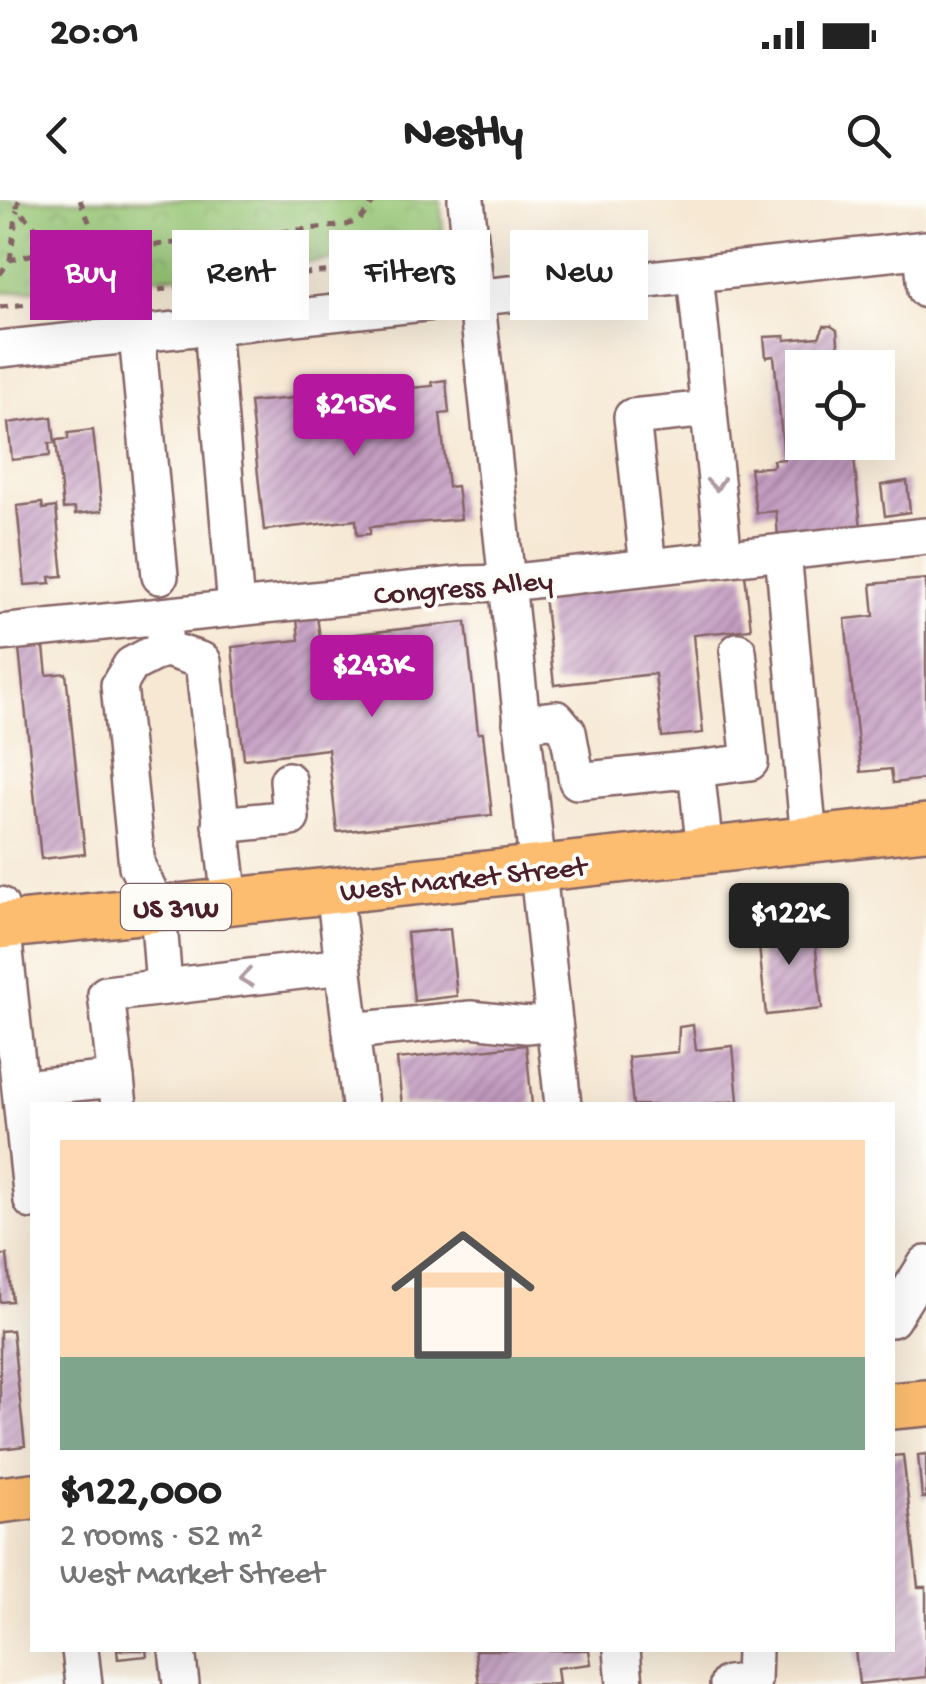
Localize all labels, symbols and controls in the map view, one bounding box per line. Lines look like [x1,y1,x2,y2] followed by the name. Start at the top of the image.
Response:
[50,13,139,57] text: 20:01
[30,108,85,163] icon: back
[841,108,896,163] icon: search
[403,109,523,162] text: Nestly
[30,230,152,320] chip: Buy
[172,230,309,320] chip: Rent
[329,230,490,320] chip: Filters
[510,230,648,320] chip: New
[785,350,895,460] map controls
[785,350,895,460] button: locate
[284,374,424,459] pin: $215K
[315,387,393,425] text: $215K
[705,477,726,493] one-way arrow
[372,565,555,616] street label: Congress Alley
[302,635,442,720] pin: $243K
[332,648,412,686] text: $243K
[338,851,591,912] street label: West Market Street
[719,883,859,968] pin: $122K
[121,884,231,930] road number: US 31W
[751,896,827,934] text: $122K
[238,967,254,988] one-way arrow
[373,1205,553,1385] icon: home
[60,1470,222,1519] text: $122,000
[60,1519,263,1557] text: 2 rooms · 52 m²
[60,1557,324,1595] text: West Market Street

